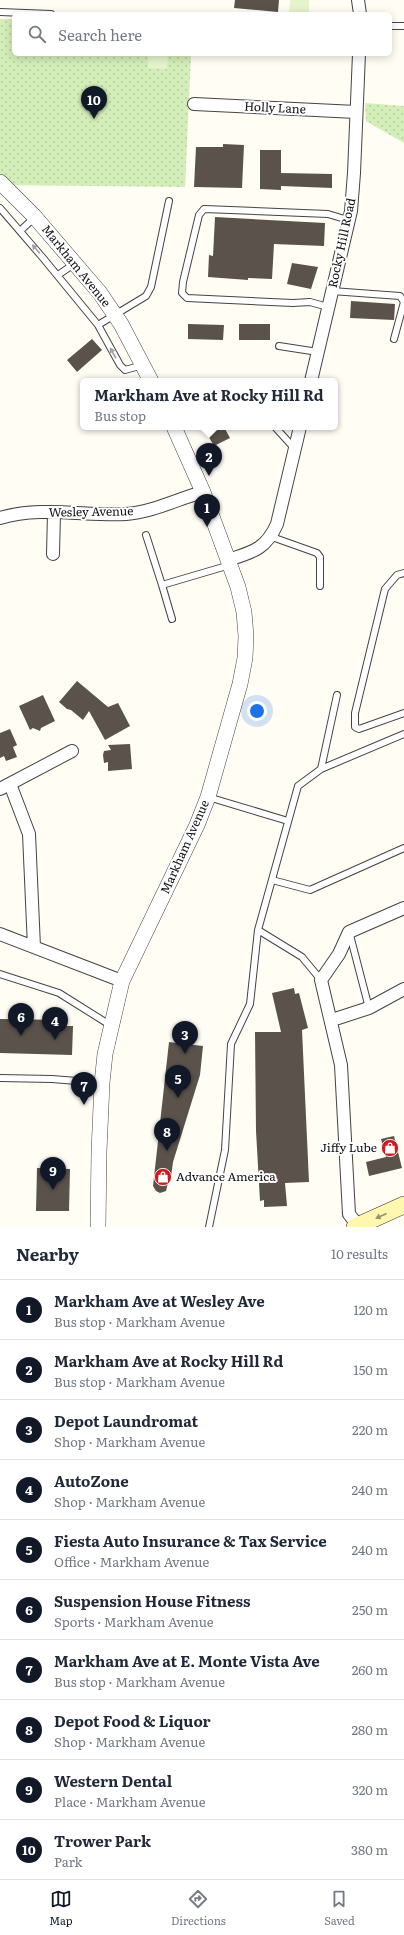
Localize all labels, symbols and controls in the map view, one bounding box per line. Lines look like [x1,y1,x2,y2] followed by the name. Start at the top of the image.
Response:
[12,12,392,56] search box
[26,23,48,45] icon: search
[58,23,142,46] text: Search here
[81,86,107,119] pin: 10
[244,96,306,118] street label: Holly Lane
[323,196,359,289] street label: Rocky Hill Road
[38,220,116,310] street label: Markham Avenue
[32,244,41,255] one-way arrow
[110,348,117,359] one-way arrow
[80,378,338,430] popup
[94,383,324,406] text: Markham Ave at Rocky Hill Rd
[94,406,146,425] text: Bus stop
[196,443,222,476] pin: 2
[194,494,220,527] pin: 1
[48,501,134,521] street label: Wesley Avenue
[247,701,267,721] your location
[155,797,213,897] street label: Markham Avenue
[8,1003,34,1036] pin: 6
[42,1007,68,1040] pin: 4
[172,1021,198,1054] pin: 3
[165,1065,191,1098] pin: 5
[71,1072,97,1105] pin: 7
[154,1118,180,1151] pin: 8
[320,1138,377,1156] place label: Jiffy Lube
[380,1138,400,1158] shop icon: Jiffy Lube
[40,1157,66,1190] pin: 9
[153,1167,173,1187] shop icon: Advance America
[176,1167,276,1185] place label: Advance America
[374,1213,386,1219] one-way arrow
[16,1241,79,1266] text: Nearby
[331,1244,388,1263] text: 10 results
[54,1289,265,1312] text: Markham Ave at Wesley Ave
[26,1300,32,1319] text: 1
[353,1300,388,1319] text: 120 m
[54,1312,225,1331] text: Bus stop · Markham Avenue
[54,1349,283,1372] text: Markham Ave at Rocky Hill Rd
[26,1360,32,1379] text: 2
[353,1360,388,1379] text: 150 m
[54,1372,225,1391] text: Bus stop · Markham Avenue
[54,1409,198,1432] text: Depot Laundromat
[25,1420,33,1439] text: 3
[352,1420,388,1439] text: 220 m
[54,1432,205,1451] text: Shop · Markham Avenue
[54,1469,129,1492] text: AutoZone
[25,1480,33,1499] text: 4
[352,1480,388,1499] text: 240 m
[54,1492,205,1511] text: Shop · Markham Avenue
[54,1529,327,1552] text: Fiesta Auto Insurance & Tax Service
[25,1540,33,1559] text: 5
[352,1540,388,1559] text: 240 m
[54,1552,209,1571] text: Office · Markham Avenue
[54,1589,250,1612] text: Suspension House Fitness
[25,1600,33,1619] text: 6
[352,1600,388,1619] text: 250 m
[54,1612,214,1631] text: Sports · Markham Avenue
[54,1649,320,1672] text: Markham Ave at E. Monte Vista Ave
[25,1660,33,1679] text: 7
[352,1660,388,1679] text: 260 m
[54,1672,225,1691] text: Bus stop · Markham Avenue
[54,1709,211,1732] text: Depot Food & Liquor
[25,1720,33,1739] text: 8
[352,1720,388,1739] text: 280 m
[54,1732,205,1751] text: Shop · Markham Avenue
[54,1769,172,1792] text: Western Dental
[25,1780,33,1799] text: 9
[352,1780,388,1799] text: 320 m
[54,1792,206,1811] text: Place · Markham Avenue
[54,1829,151,1852] text: Trower Park
[22,1840,36,1859] text: 10
[351,1840,388,1859] text: 380 m
[54,1852,83,1871] text: Park
[49,1888,73,1928] tab: Map
[171,1888,226,1928] tab: Directions
[324,1888,355,1928] tab: Saved

